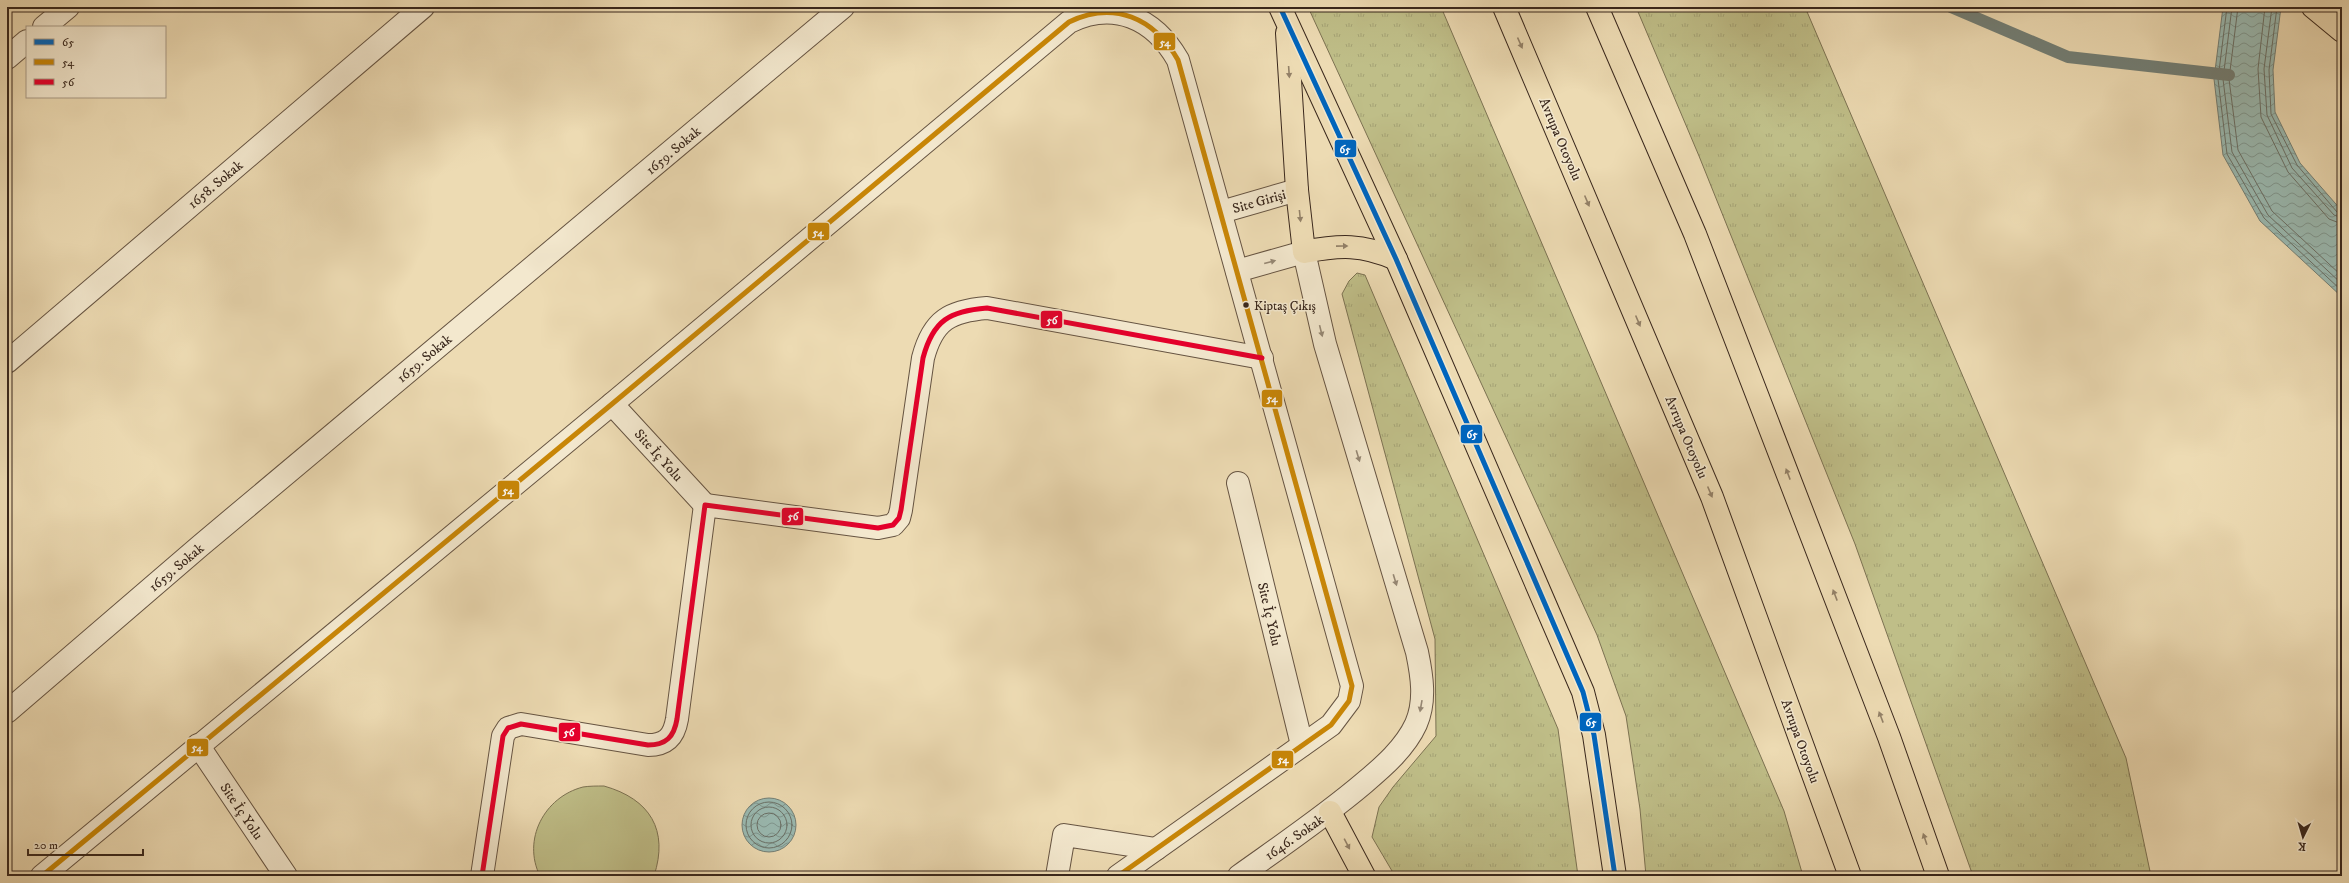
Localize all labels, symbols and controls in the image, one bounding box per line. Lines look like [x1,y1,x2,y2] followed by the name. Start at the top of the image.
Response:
[26,26,166,98] legend
[1153,32,1176,51] line badge: 54
[62,35,74,50] text: 65
[1158,36,1171,50] text: 54
[1517,37,1523,49] one-way arrow
[62,55,75,70] text: 54
[1286,66,1293,78] one-way arrow
[62,75,75,90] text: 56
[1535,95,1586,184] street label: Avrupa Otoyolu
[642,122,705,179] street label: 1659. Sokak
[1334,139,1357,158] line badge: 65
[1339,143,1351,157] text: 65
[184,156,247,213] street label: 1658. Sokak
[1231,186,1288,218] street label: Site Girişi
[1584,195,1590,206] one-way arrow
[1296,210,1303,222] one-way arrow
[807,222,830,241] line badge: 54
[811,226,824,240] text: 54
[1336,243,1348,250] one-way arrow
[1265,259,1277,265] one-way arrow
[1254,298,1316,314] place label: Kiptaş Çıkış
[1241,300,1251,310] marker: Kiptaş Çıkış
[1040,310,1063,329] line badge: 56
[1045,314,1059,328] text: 56
[1635,315,1641,327] one-way arrow
[1319,325,1325,337] one-way arrow
[393,330,456,387] street label: 1659. Sokak
[1261,389,1283,408] line badge: 54
[1265,392,1278,406] text: 54
[1661,393,1712,482] street label: Avrupa Otoyolu
[1460,424,1483,444] line badge: 65
[630,426,687,486] street label: Site İç Yolu
[1466,428,1478,442] text: 65
[1355,450,1361,462] one-way arrow
[1785,468,1791,480] one-way arrow
[497,480,520,500] line badge: 54
[501,484,514,498] text: 54
[1707,486,1713,497] one-way arrow
[781,507,804,526] line badge: 56
[786,510,800,524] text: 56
[145,539,208,596] street label: 1659. Sokak
[1392,574,1398,586] one-way arrow
[1253,581,1285,648] street label: Site İç Yolu
[1831,589,1837,601] one-way arrow
[1777,697,1824,786] street label: Avrupa Otoyolu
[1418,700,1424,712] one-way arrow
[1878,710,1884,722] one-way arrow
[1579,712,1602,732] line badge: 65
[1585,716,1597,730] text: 65
[558,722,581,742] line badge: 56
[562,726,576,740] text: 56
[186,738,209,757] line badge: 54
[190,741,203,755] text: 54
[1271,750,1294,769] line badge: 54
[1276,753,1289,767] text: 54
[216,780,267,844] street label: Site İç Yolu
[1262,811,1328,865] street label: 1646. Sokak
[2283,817,2323,857] north arrow
[28,831,143,857] scale bar
[1922,833,1928,845] one-way arrow
[34,838,58,853] text: 20 m
[1344,838,1350,850] one-way arrow
[2297,839,2307,853] text: K

